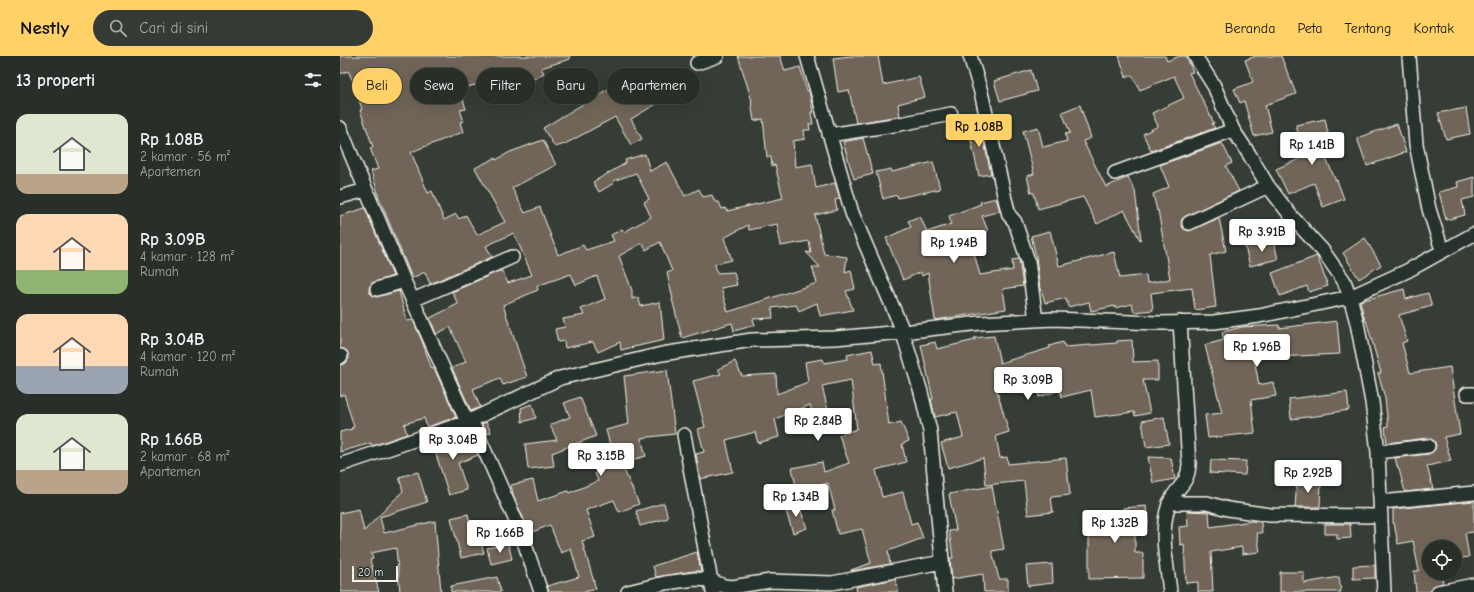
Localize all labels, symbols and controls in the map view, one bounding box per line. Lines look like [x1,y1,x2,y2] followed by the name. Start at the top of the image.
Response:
[93,10,373,46] search box
[20,17,69,39] text: Nestly
[107,17,129,39] icon: search
[139,19,208,37] text: Cari di sini
[1225,20,1275,37] text: Beranda
[1297,20,1322,37] text: Peta
[1344,20,1391,37] text: Tentang
[1413,20,1454,37] text: Kontak
[352,68,402,104] chip: Beli
[410,68,468,104] chip: Sewa
[476,68,535,104] chip: Filter
[543,68,599,104] chip: Baru
[607,68,700,104] chip: Apartemen
[302,69,324,91] icon: filters
[16,71,95,90] text: 13 properti
[938,114,1020,148] pin: Rp 1.08B
[955,119,1003,134] text: Rp 1.08B
[48,130,96,178] icon: home
[140,130,203,149] text: Rp 1.08B
[1271,132,1353,166] pin: Rp 1.41B
[1289,137,1335,152] text: Rp 1.41B
[140,149,230,164] text: 2 kamar · 56 m²
[140,164,201,179] text: Apartemen
[1221,219,1303,253] pin: Rp 3.91B
[1238,224,1286,239] text: Rp 3.91B
[48,230,96,278] icon: home
[140,230,205,249] text: Rp 3.09B
[913,230,995,264] pin: Rp 1.94B
[930,235,978,250] text: Rp 1.94B
[140,249,234,264] text: 4 kamar · 128 m²
[140,264,179,279] text: Rumah
[48,330,96,378] icon: home
[140,330,204,349] text: Rp 3.04B
[1216,334,1298,368] pin: Rp 1.96B
[1233,339,1281,354] text: Rp 1.96B
[140,349,235,364] text: 4 kamar · 120 m²
[140,364,179,379] text: Rumah
[987,367,1069,401] pin: Rp 3.09B
[1003,372,1053,387] text: Rp 3.09B
[777,408,859,442] pin: Rp 2.84B
[794,413,842,428] text: Rp 2.84B
[412,427,494,461] pin: Rp 3.04B
[48,430,96,478] icon: home
[140,430,203,449] text: Rp 1.66B
[428,432,478,447] text: Rp 3.04B
[560,443,642,477] pin: Rp 3.15B
[577,448,625,463] text: Rp 3.15B
[140,449,230,464] text: 2 kamar · 68 m²
[1267,460,1349,494] pin: Rp 2.92B
[140,464,201,479] text: Apartemen
[1283,465,1333,480] text: Rp 2.92B
[755,484,837,518] pin: Rp 1.34B
[773,489,819,504] text: Rp 1.34B
[1074,510,1156,544] pin: Rp 1.32B
[1091,515,1139,530] text: Rp 1.32B
[459,520,541,554] pin: Rp 1.66B
[476,525,524,540] text: Rp 1.66B
[1422,540,1462,580] map controls
[1422,540,1462,580] button: locate
[352,564,398,583] scale bar
[358,566,383,579] text: 20 m

